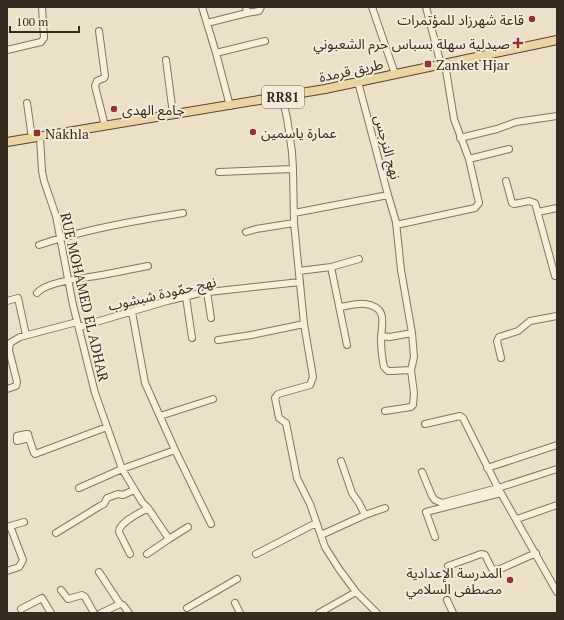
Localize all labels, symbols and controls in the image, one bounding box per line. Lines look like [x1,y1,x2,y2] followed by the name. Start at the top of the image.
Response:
[10,8,79,34] scale bar
[397,10,524,29] place label: قاعة شهرزاد للمؤتمرات
[16,14,49,29] text: 100 m
[527,14,537,24] marker: قاعة شهرزاد للمؤتمرات
[313,34,510,55] place label: صيدلية سهلة بسباس حرم الشعبوني
[513,38,523,48] marker: صيدلية سهلة بسباس حرم الشعبوني
[317,54,385,87] street label: طريق قرمدة
[436,55,510,74] place label: Zanket Hjar
[423,59,433,69] marker: Zanket Hjar
[262,86,304,108] road number: RR81
[122,100,185,121] place label: جامع الهدى
[109,104,119,114] marker: جامع الهدى
[368,113,406,182] street label: نهج النرجس
[261,123,337,142] place label: عمارة ياسمين
[45,124,89,143] place label: Nakhla
[248,127,258,137] marker: عمارة ياسمين
[32,128,42,138] marker: Nakhla
[56,211,114,383] street label: RUE MOHAMED EL ADHAR
[106,271,219,317] street label: نهج حمّودة شبشوب
[406,563,502,600] place label: المدرسة الإعدادية مصطفى السلامي
[505,575,515,585] marker: المدرسة الإعدادية مصطفى السلامي

